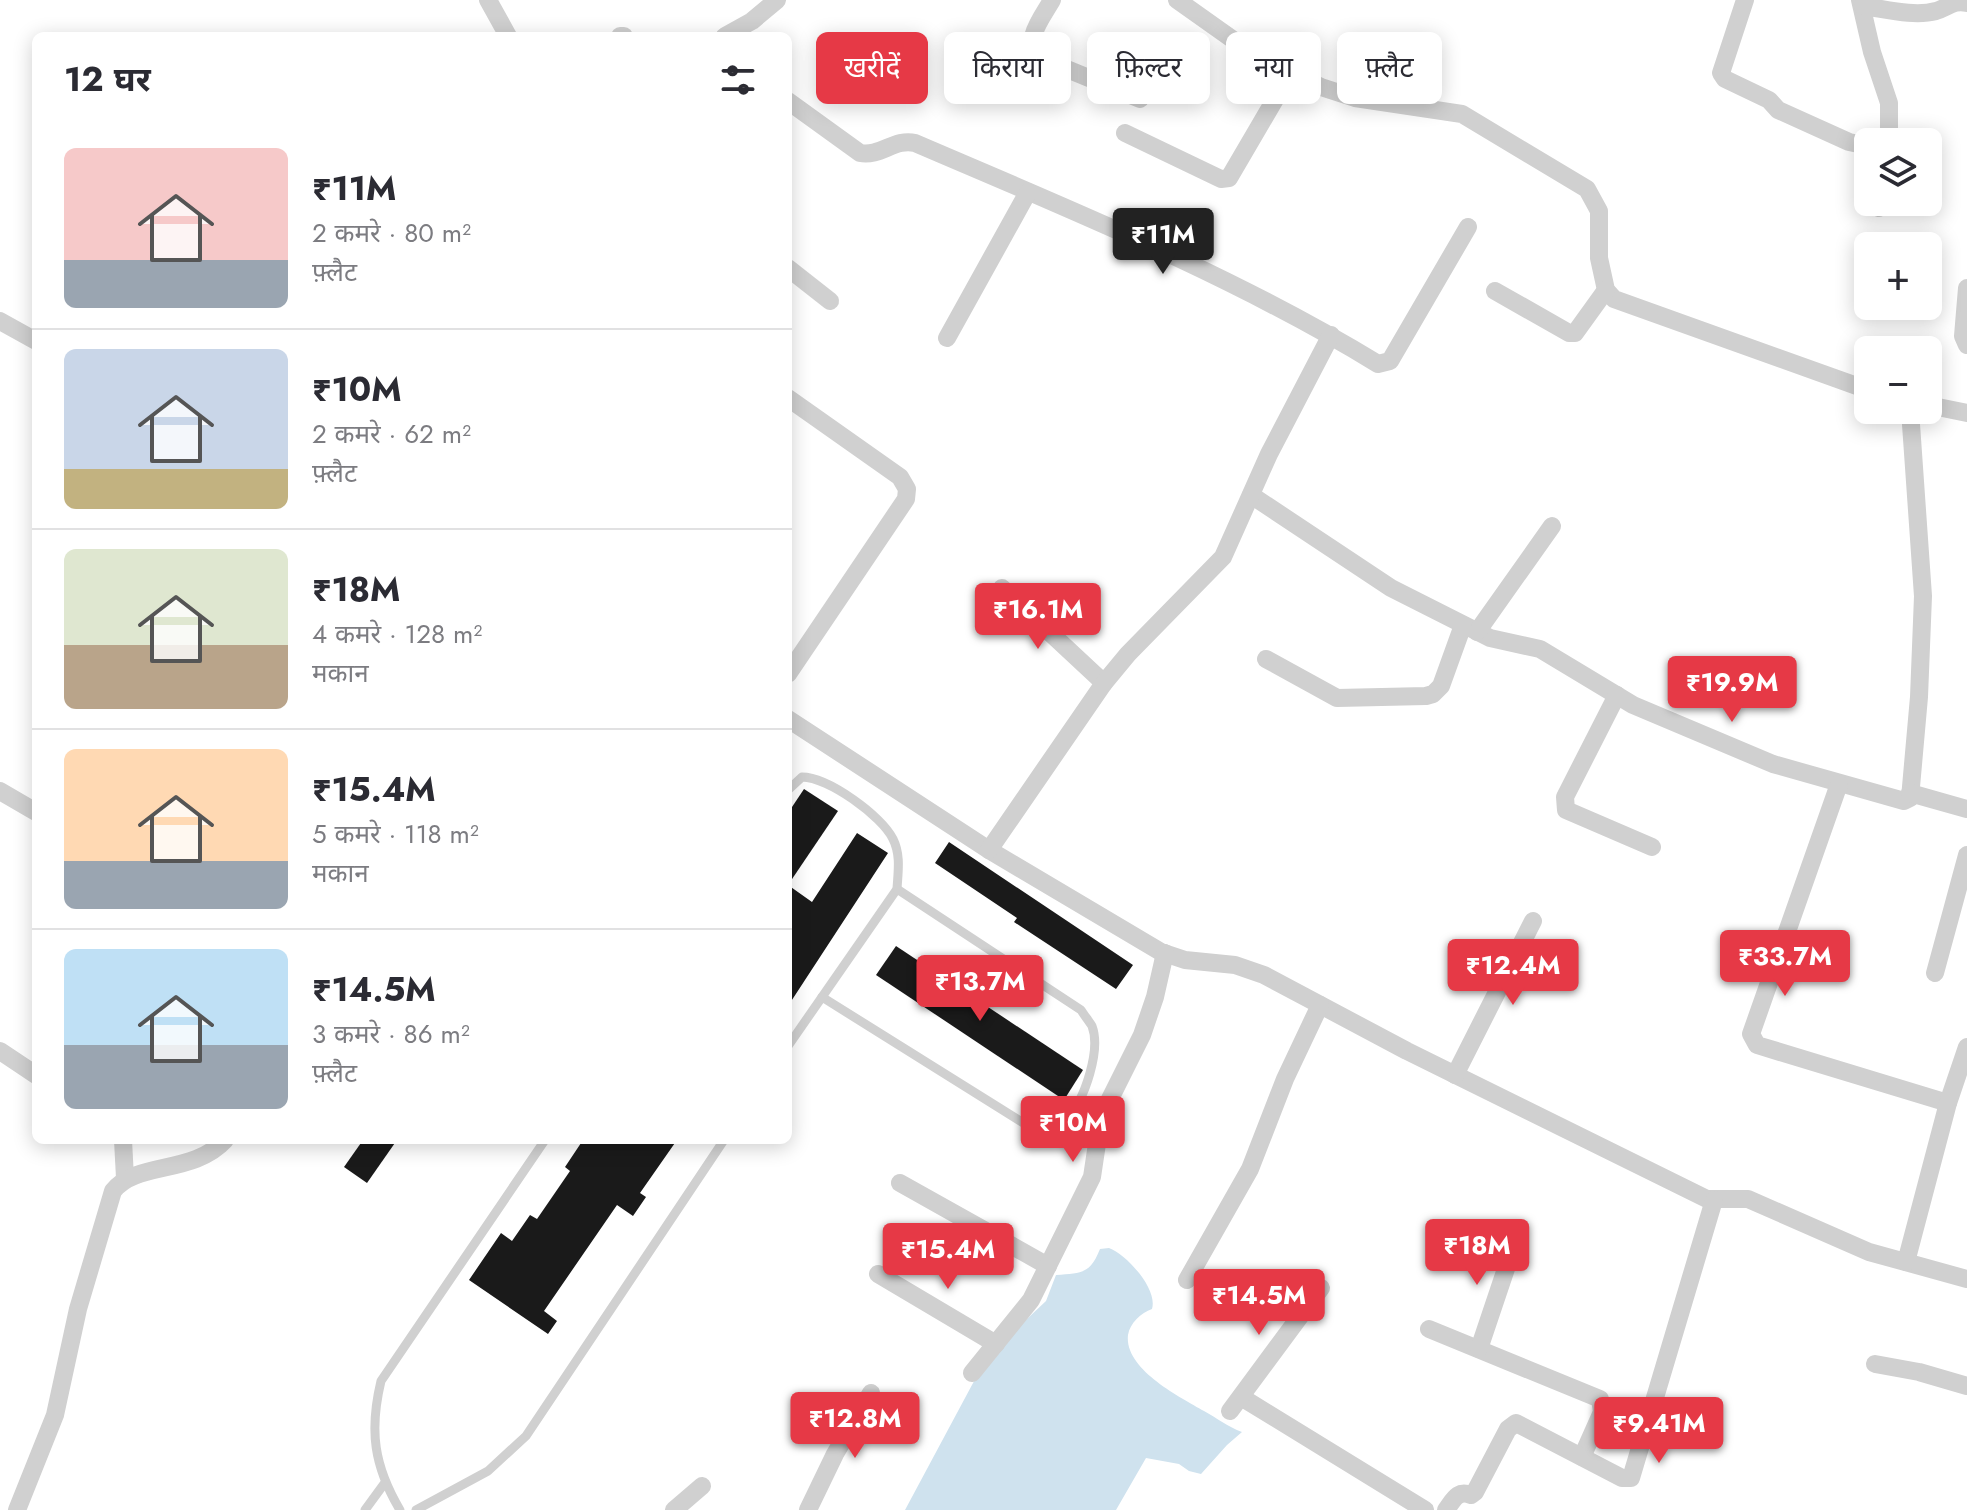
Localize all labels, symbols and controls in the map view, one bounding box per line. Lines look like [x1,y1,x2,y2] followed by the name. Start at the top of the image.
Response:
[816,32,928,104] chip: खरीदें
[944,32,1071,104] chip: किराया
[1087,32,1210,104] chip: फ़िल्टर
[1226,32,1321,104] chip: नया
[1337,32,1442,104] chip: फ़्लैट
[64,55,151,104] text: 12 घर
[716,58,760,102] icon: filters
[1854,128,1942,424] map controls
[1854,128,1942,216] button: layers
[312,164,396,213] text: ₹11M
[128,180,224,276] icon: home
[1116,208,1210,276] pin: ₹11M
[312,214,471,252] text: 2 कमरे · 80 m²
[1131,215,1195,253] text: ₹11M
[1854,232,1942,320] button: +
[312,253,357,291] text: फ़्लैट
[1854,336,1942,424] button: −
[312,365,402,414] text: ₹10M
[128,381,224,477] icon: home
[312,415,471,453] text: 2 कमरे · 62 m²
[312,454,357,492] text: फ़्लैट
[312,565,400,614] text: ₹18M
[128,581,224,677] icon: home
[973,583,1103,651] pin: ₹16.1M
[993,590,1083,628] text: ₹16.1M
[312,615,482,653] text: 4 कमरे · 128 m²
[312,654,369,692] text: मकान
[1667,656,1797,724] pin: ₹19.9M
[1686,663,1778,701] text: ₹19.9M
[312,765,436,814] text: ₹15.4M
[128,781,224,877] icon: home
[312,815,479,853] text: 5 कमरे · 118 m²
[312,854,369,892] text: मकान
[1720,930,1850,998] pin: ₹33.7M
[1738,937,1832,975] text: ₹33.7M
[1448,939,1578,1007] pin: ₹12.4M
[1466,946,1560,984] text: ₹12.4M
[915,955,1045,1023] pin: ₹13.7M
[934,962,1026,1000] text: ₹13.7M
[312,965,436,1014] text: ₹14.5M
[128,981,224,1077] icon: home
[312,1015,470,1053] text: 3 कमरे · 86 m²
[312,1054,357,1092] text: फ़्लैट
[1026,1096,1120,1164] pin: ₹10M
[1039,1103,1107,1141] text: ₹10M
[1430,1219,1524,1287] pin: ₹18M
[883,1223,1013,1291] pin: ₹15.4M
[1443,1226,1511,1264] text: ₹18M
[901,1230,995,1268] text: ₹15.4M
[1194,1269,1324,1337] pin: ₹14.5M
[1212,1276,1306,1314] text: ₹14.5M
[790,1392,920,1460] pin: ₹12.8M
[1594,1397,1724,1465] pin: ₹9.41M
[808,1399,902,1437] text: ₹12.8M
[1612,1404,1706,1442] text: ₹9.41M

